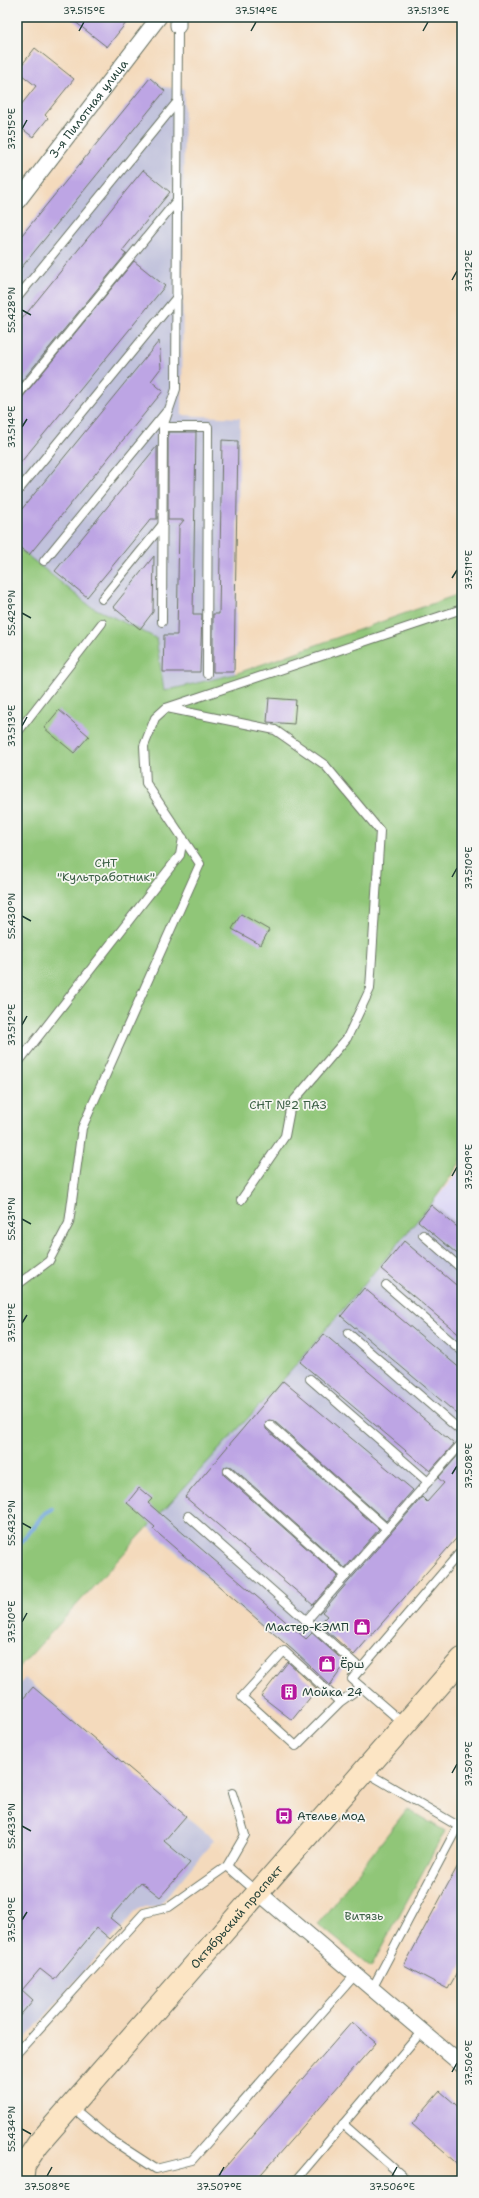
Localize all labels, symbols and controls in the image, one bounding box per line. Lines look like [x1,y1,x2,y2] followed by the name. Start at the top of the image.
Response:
[63,4,105,17] text: 37.515°E
[235,4,277,17] text: 37.514°E
[407,4,449,17] text: 37.513°E
[46,56,132,162] street label: 3-я Пилотная улица
[5,108,18,150] text: 37.515°E
[462,250,475,292] text: 37.512°E
[5,287,18,333] text: 55.428°N
[5,406,18,448] text: 37.514°E
[462,550,475,590] text: 37.511°E
[5,590,18,636] text: 55.429°N
[5,705,18,747] text: 37.513°E
[462,847,475,889] text: 37.510°E
[57,855,155,885] park label: СНТ "Культработник"
[5,893,18,939] text: 55.430°N
[5,1004,18,1046] text: 37.512°E
[249,1097,327,1113] park label: СНТ №2 ПАЗ
[462,1144,475,1190] text: 37.509°E
[5,1197,18,1241] text: 55.431°N
[5,1303,18,1343] text: 37.511°E
[462,1443,475,1489] text: 37.508°E
[5,1500,18,1546] text: 55.432°N
[5,1601,18,1643] text: 37.510°E
[352,1617,372,1637] shop icon: Мастер-КЭМП
[265,1619,349,1635] place label: Мастер-КЭМП
[317,1654,337,1674] shop icon: Ёрш
[340,1656,364,1672] place label: Ёрш
[279,1682,299,1702] building icon: Мойка 24
[302,1684,362,1700] place label: Мойка 24
[462,1741,475,1787] text: 37.507°E
[5,1803,18,1849] text: 55.433°N
[274,1806,294,1826] bus stop icon: Ателье мод
[297,1808,366,1824] place label: Ателье мод
[187,1861,287,1972] street label: Октябрьский проспект
[5,1897,18,1943] text: 37.509°E
[345,1908,383,1924] park label: Витязь
[462,2040,475,2086] text: 37.506°E
[5,2106,18,2152] text: 55.434°N
[24,2180,70,2193] text: 37.508°E
[196,2180,242,2193] text: 37.507°E
[369,2180,415,2193] text: 37.506°E

